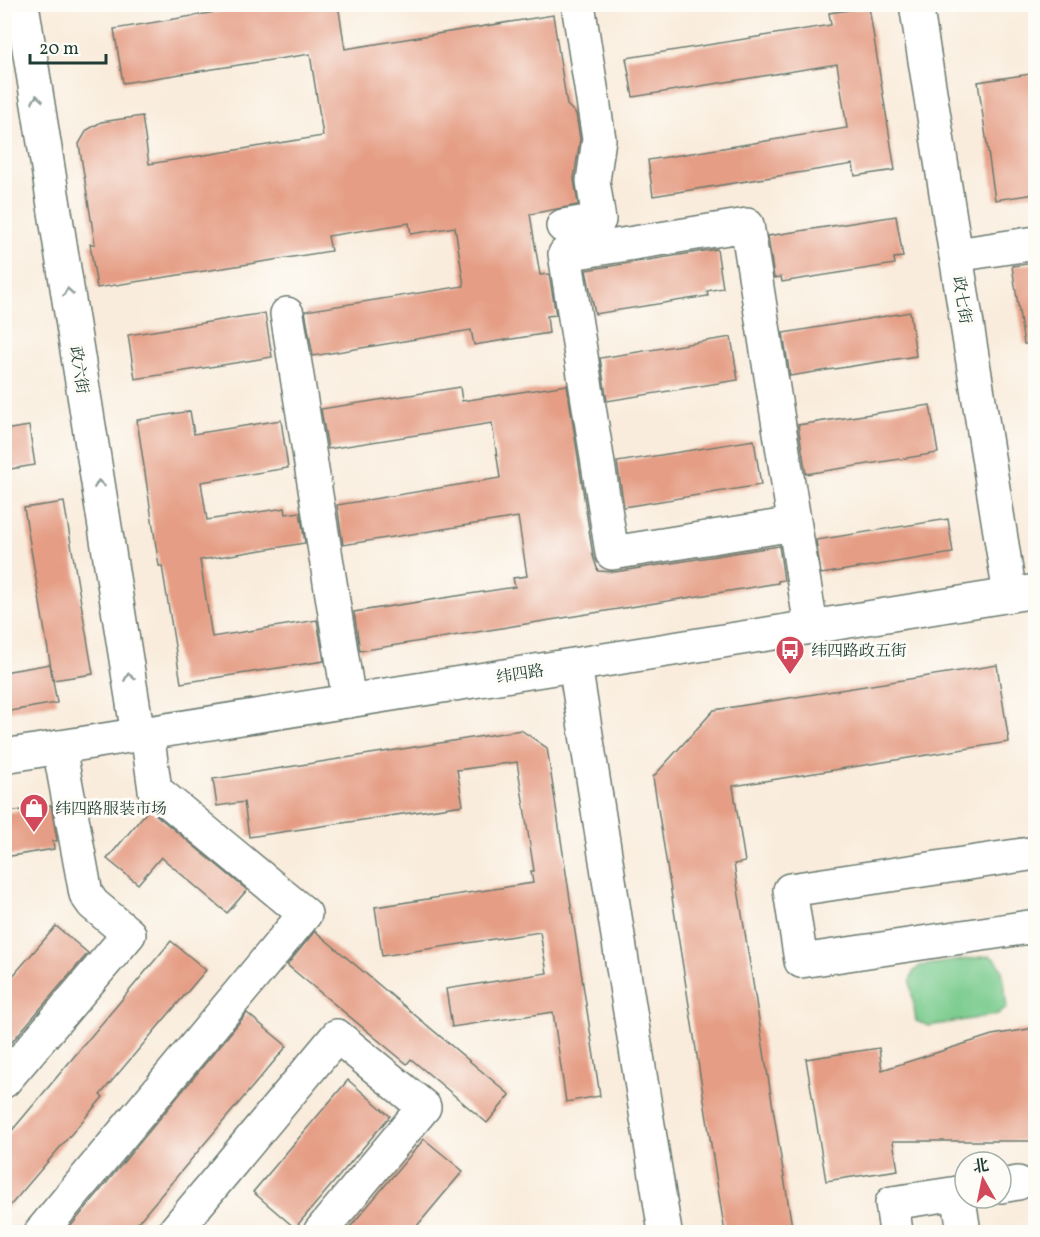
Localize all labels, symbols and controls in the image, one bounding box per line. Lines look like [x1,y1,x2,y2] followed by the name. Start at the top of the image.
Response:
[30,27,106,65] scale bar
[39,37,79,62] text: 20 m
[32,94,44,104] one-way arrow
[946,275,976,326] street label: 政七街
[62,287,75,297] one-way arrow
[63,345,93,396] street label: 政六街
[93,480,105,489] one-way arrow
[774,634,806,676] bus stop icon: 纬四路政五街
[811,641,907,663] place label: 纬四路政五街
[495,660,546,690] street label: 纬四路
[124,672,136,681] one-way arrow
[18,792,50,834] shop icon: 纬四路服装市场
[55,799,167,821] place label: 纬四路服装市场
[953,1150,1013,1210] north arrow
[971,1155,991,1179] text: 北

